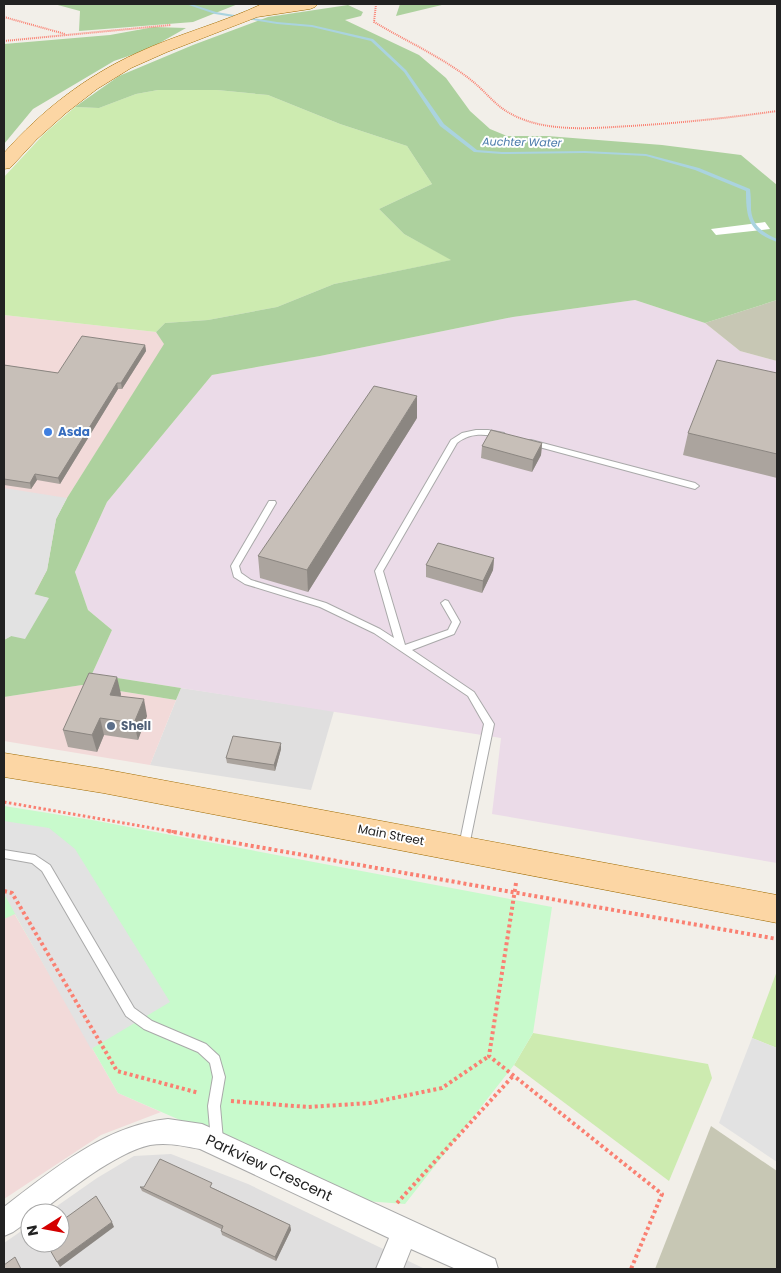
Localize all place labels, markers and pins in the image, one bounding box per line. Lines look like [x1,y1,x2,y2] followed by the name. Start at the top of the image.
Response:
[58,423,90,440] place label: Asda
[42,426,54,438] marker: Asda
[121,717,151,734] place label: Shell
[105,720,117,732] marker: Shell

